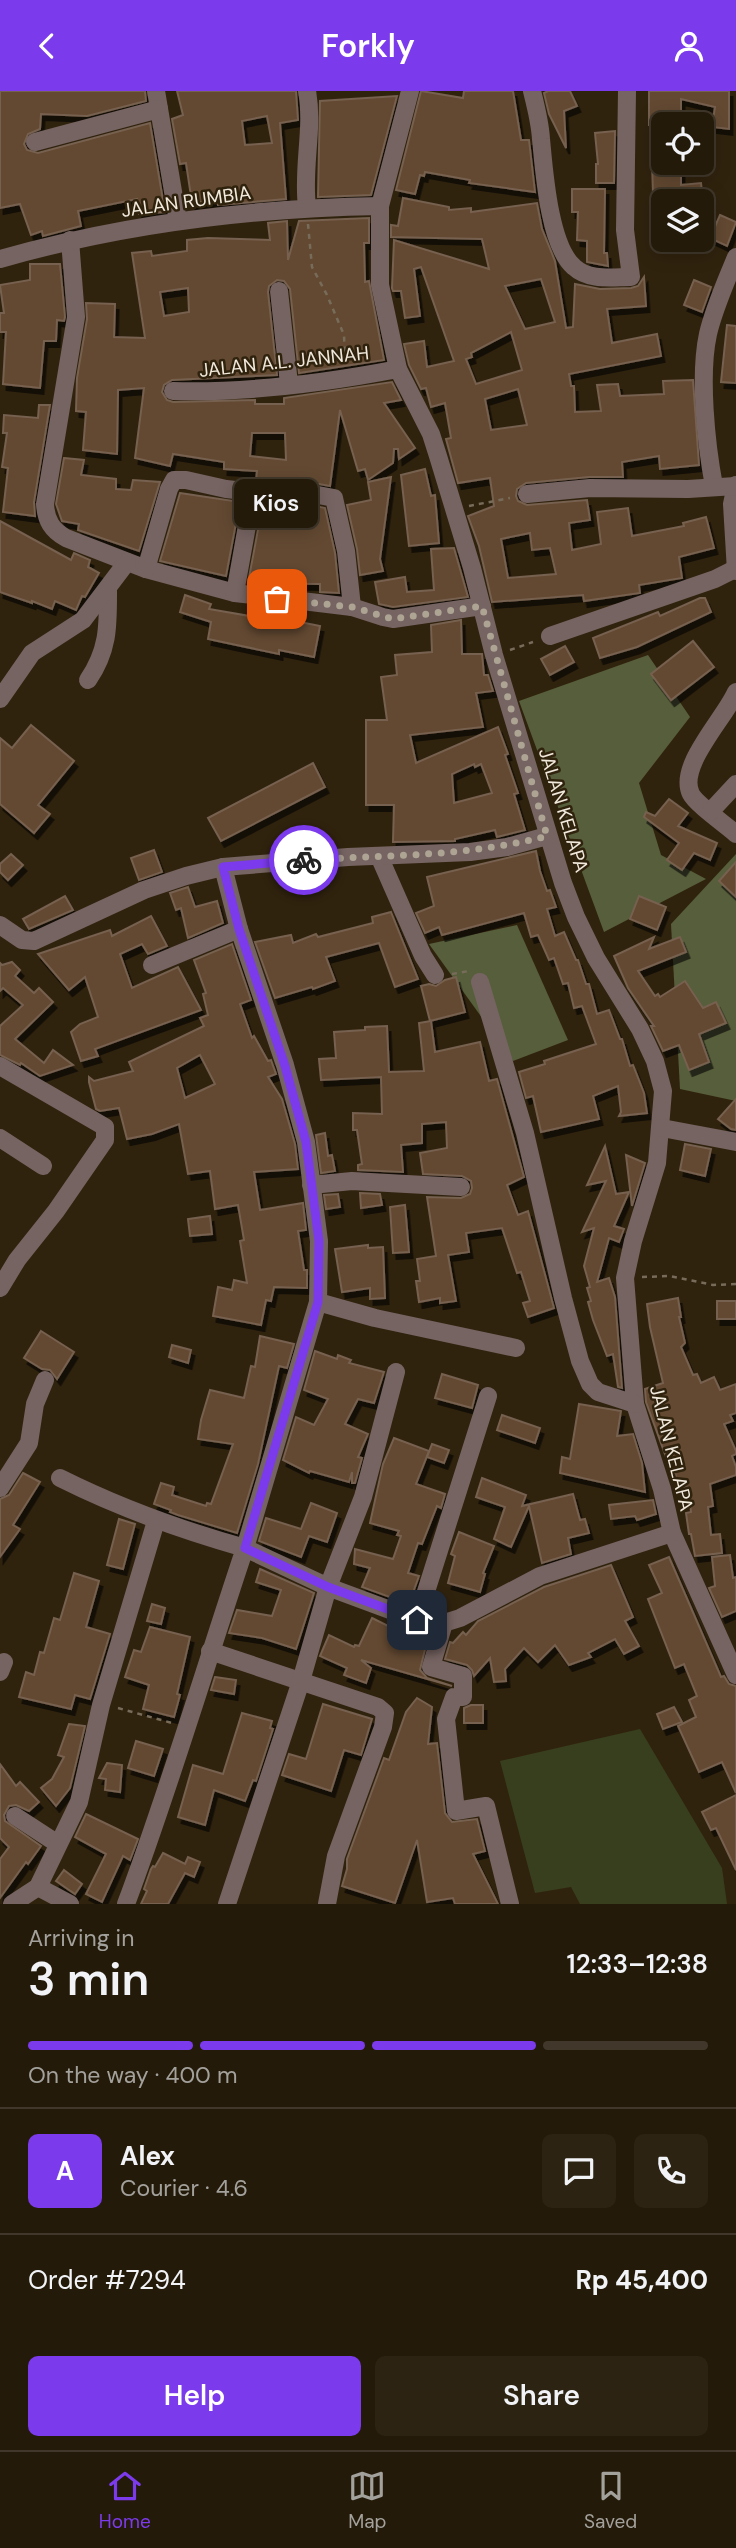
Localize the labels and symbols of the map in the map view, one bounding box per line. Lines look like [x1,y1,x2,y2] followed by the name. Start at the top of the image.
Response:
[120,180,253,223] street label: JALAN RUMBIA
[198,340,370,383] street label: JALAN A.L. JANNAH
[235,480,319,529] callout: Kios
[247,569,307,629] pin
[533,745,594,876] street label: JALAN KELAPA
[269,825,339,895] courier
[644,1383,699,1514] street label: JALAN KELAPA
[387,1590,447,1650] pin

